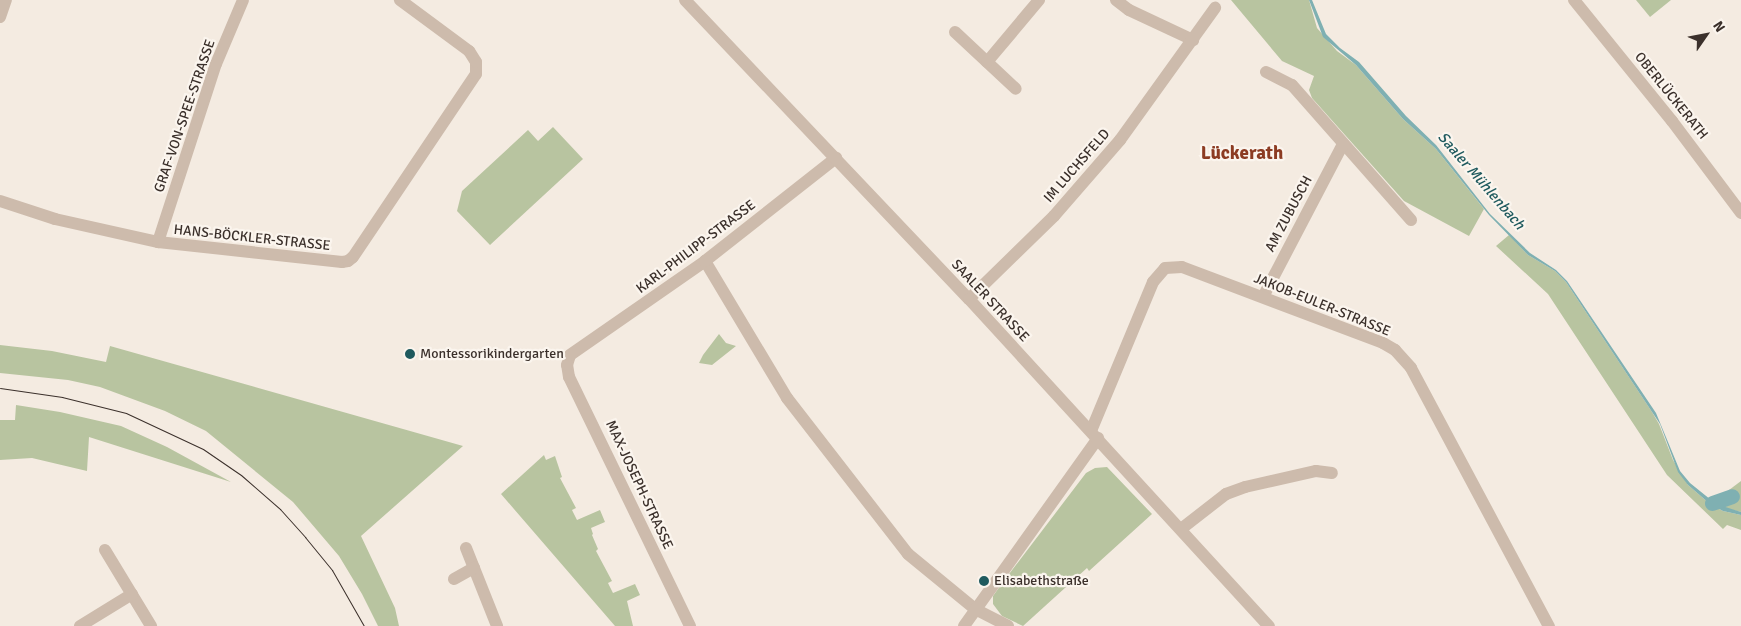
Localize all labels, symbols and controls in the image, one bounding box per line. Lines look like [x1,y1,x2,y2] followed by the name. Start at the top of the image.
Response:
[1681,10,1731,60] north arrow
[1709,18,1729,35] text: N
[151,37,219,195] street label: GRAF-VON-SPEE-STRASSE
[1631,49,1711,143] street label: OBERLÜCKERATH
[1041,126,1113,206] street label: IM LUCHSFELD
[1434,129,1528,233] water label: Saaler Mühlenbach
[1201,143,1283,165] district label: Lückerath
[1262,173,1316,255] street label: AM ZUBUSCH
[633,197,759,297] street label: KARL-PHILIPP-STRASSE
[173,221,331,255] street label: HANS-BÖCKLER-STRASSE
[948,256,1032,346] street label: SAALER STRASSE
[1251,270,1393,340] street label: JAKOB-EULER-STRASSE
[420,346,564,362] place label: Montessorikindergarten
[404,348,416,360] marker: Montessorikindergarten
[602,418,676,552] street label: MAX-JOSEPH-STRASSE
[994,573,1089,589] place label: Elisabethstraße
[978,575,990,587] marker: Elisabethstraße

